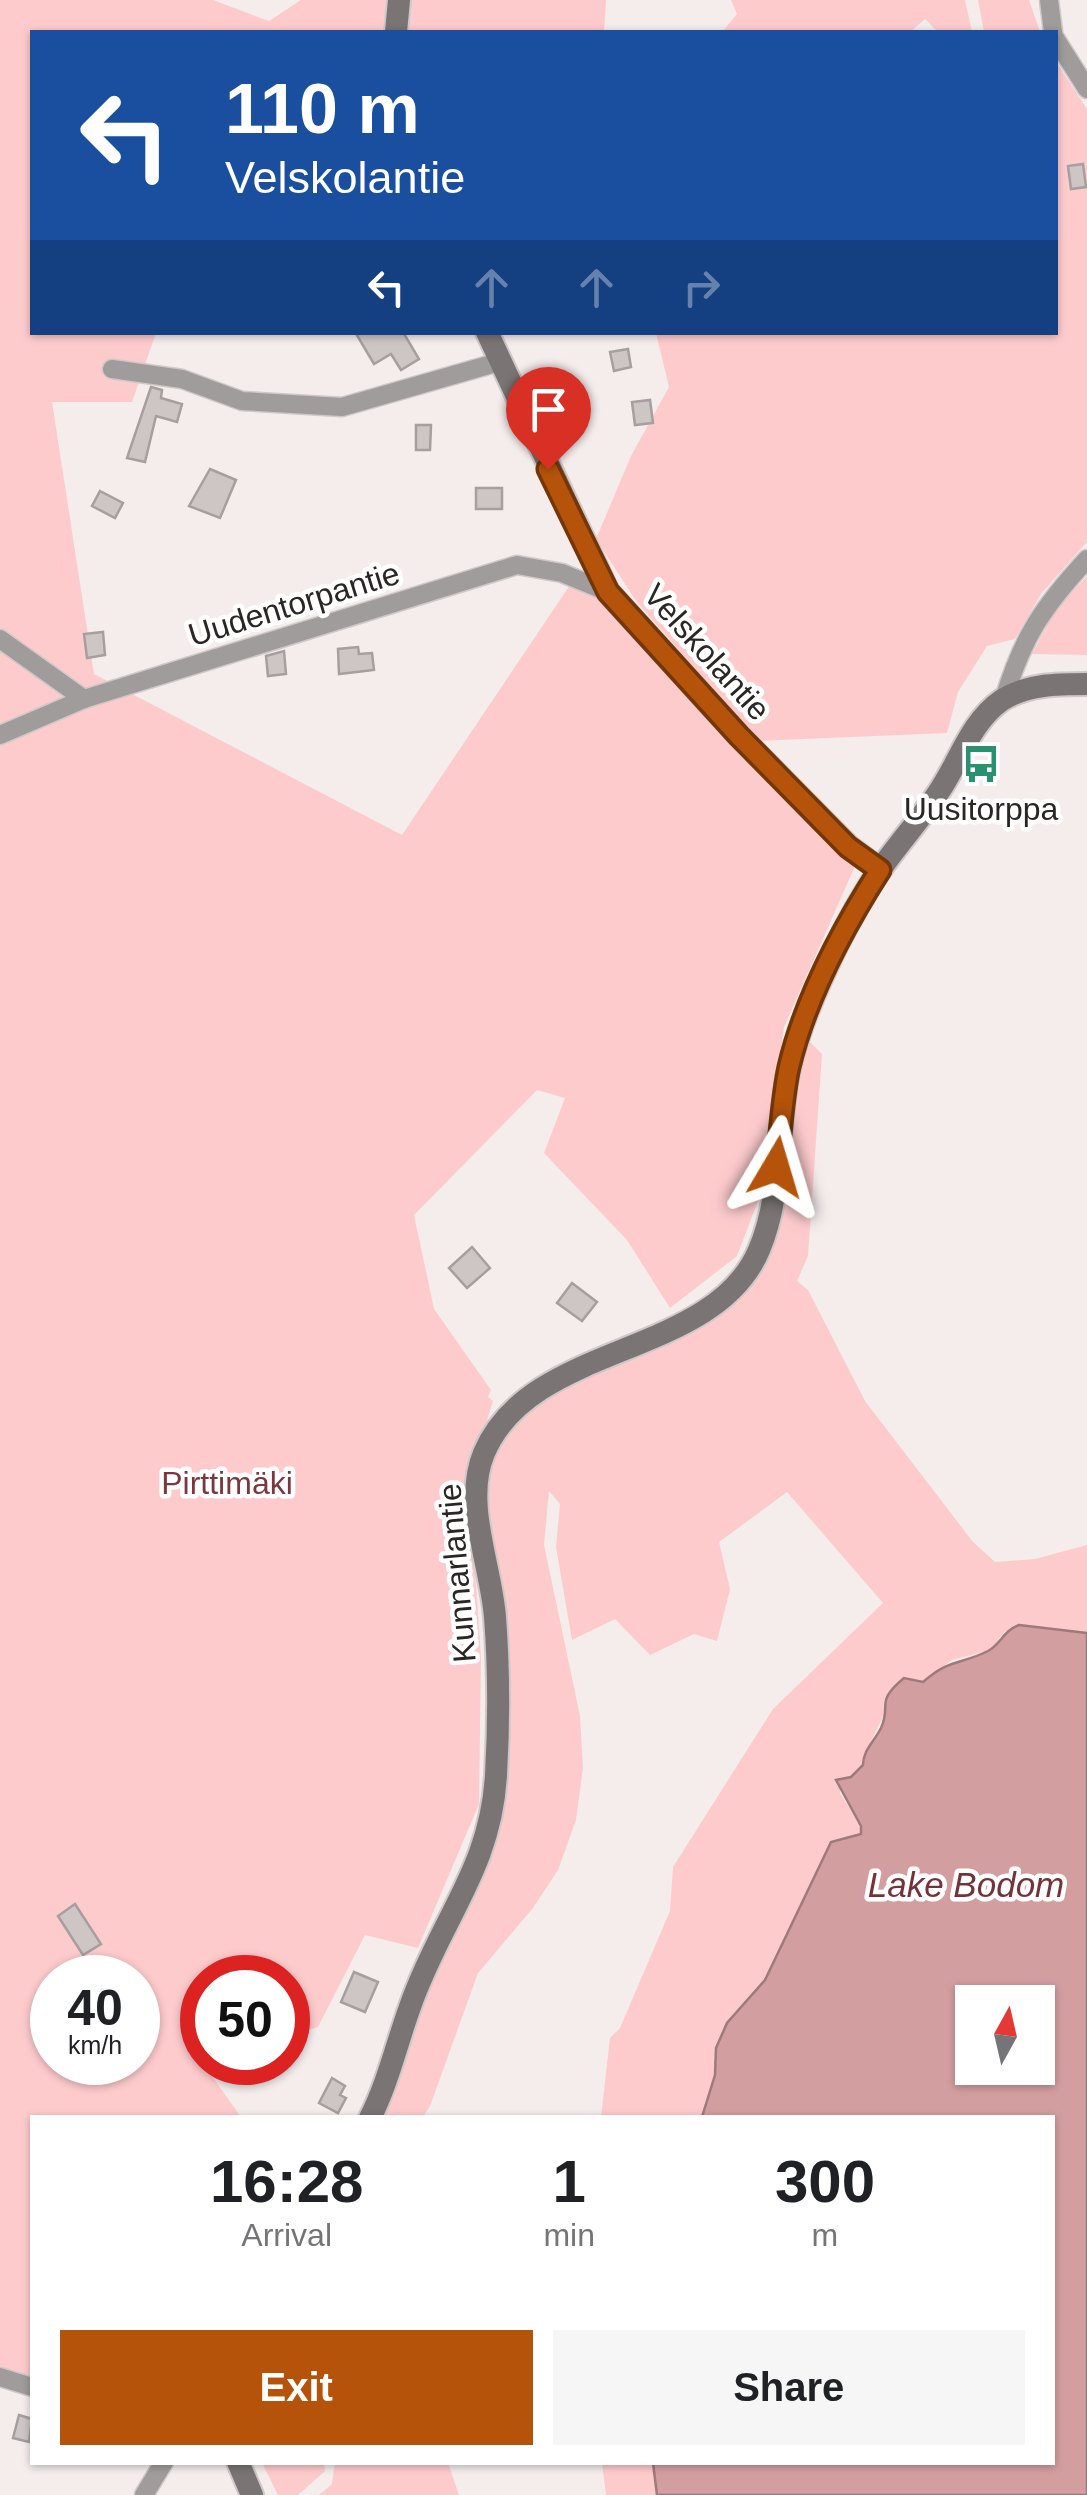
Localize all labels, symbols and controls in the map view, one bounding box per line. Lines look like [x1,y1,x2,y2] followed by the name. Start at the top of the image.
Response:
[60,70,190,200] icon: left
[225,70,420,148] text: 110 m
[225,152,465,203] text: Velskolantie
[359,260,414,315] icon: left
[464,260,519,315] icon: ahead
[569,260,624,315] icon: ahead
[674,260,729,315] icon: right
[506,367,591,470] pin
[521,382,576,437] icon: arrive
[184,555,404,653] street label: Uudentorpantie
[636,576,778,728] street label: Velskolantie
[960,743,1002,785] bus stop icon: Uusitorppa
[904,791,1059,827] place label: Uusitorppa
[724,1115,828,1219] position arrow
[161,1465,293,1501] park label: Pirttimäki
[431,1482,483,1664] street label: Kunnarlantie
[868,1865,1064,1904] water label: Lake Bodom
[180,1955,310,2085] speed limit sign: 50
[67,1980,123,2036] text: 40
[955,1985,1055,2085] north arrow
[955,1985,1055,2085] map controls
[68,2031,122,2059] text: km/h
[210,2148,363,2215] text: 16:28
[552,2148,586,2215] text: 1
[775,2148,875,2215] text: 300
[241,2217,332,2253] text: Arrival
[543,2217,595,2253] text: min
[812,2217,838,2253] text: m
[60,2330,533,2445] button: Exit
[553,2330,1025,2445] button: Share

